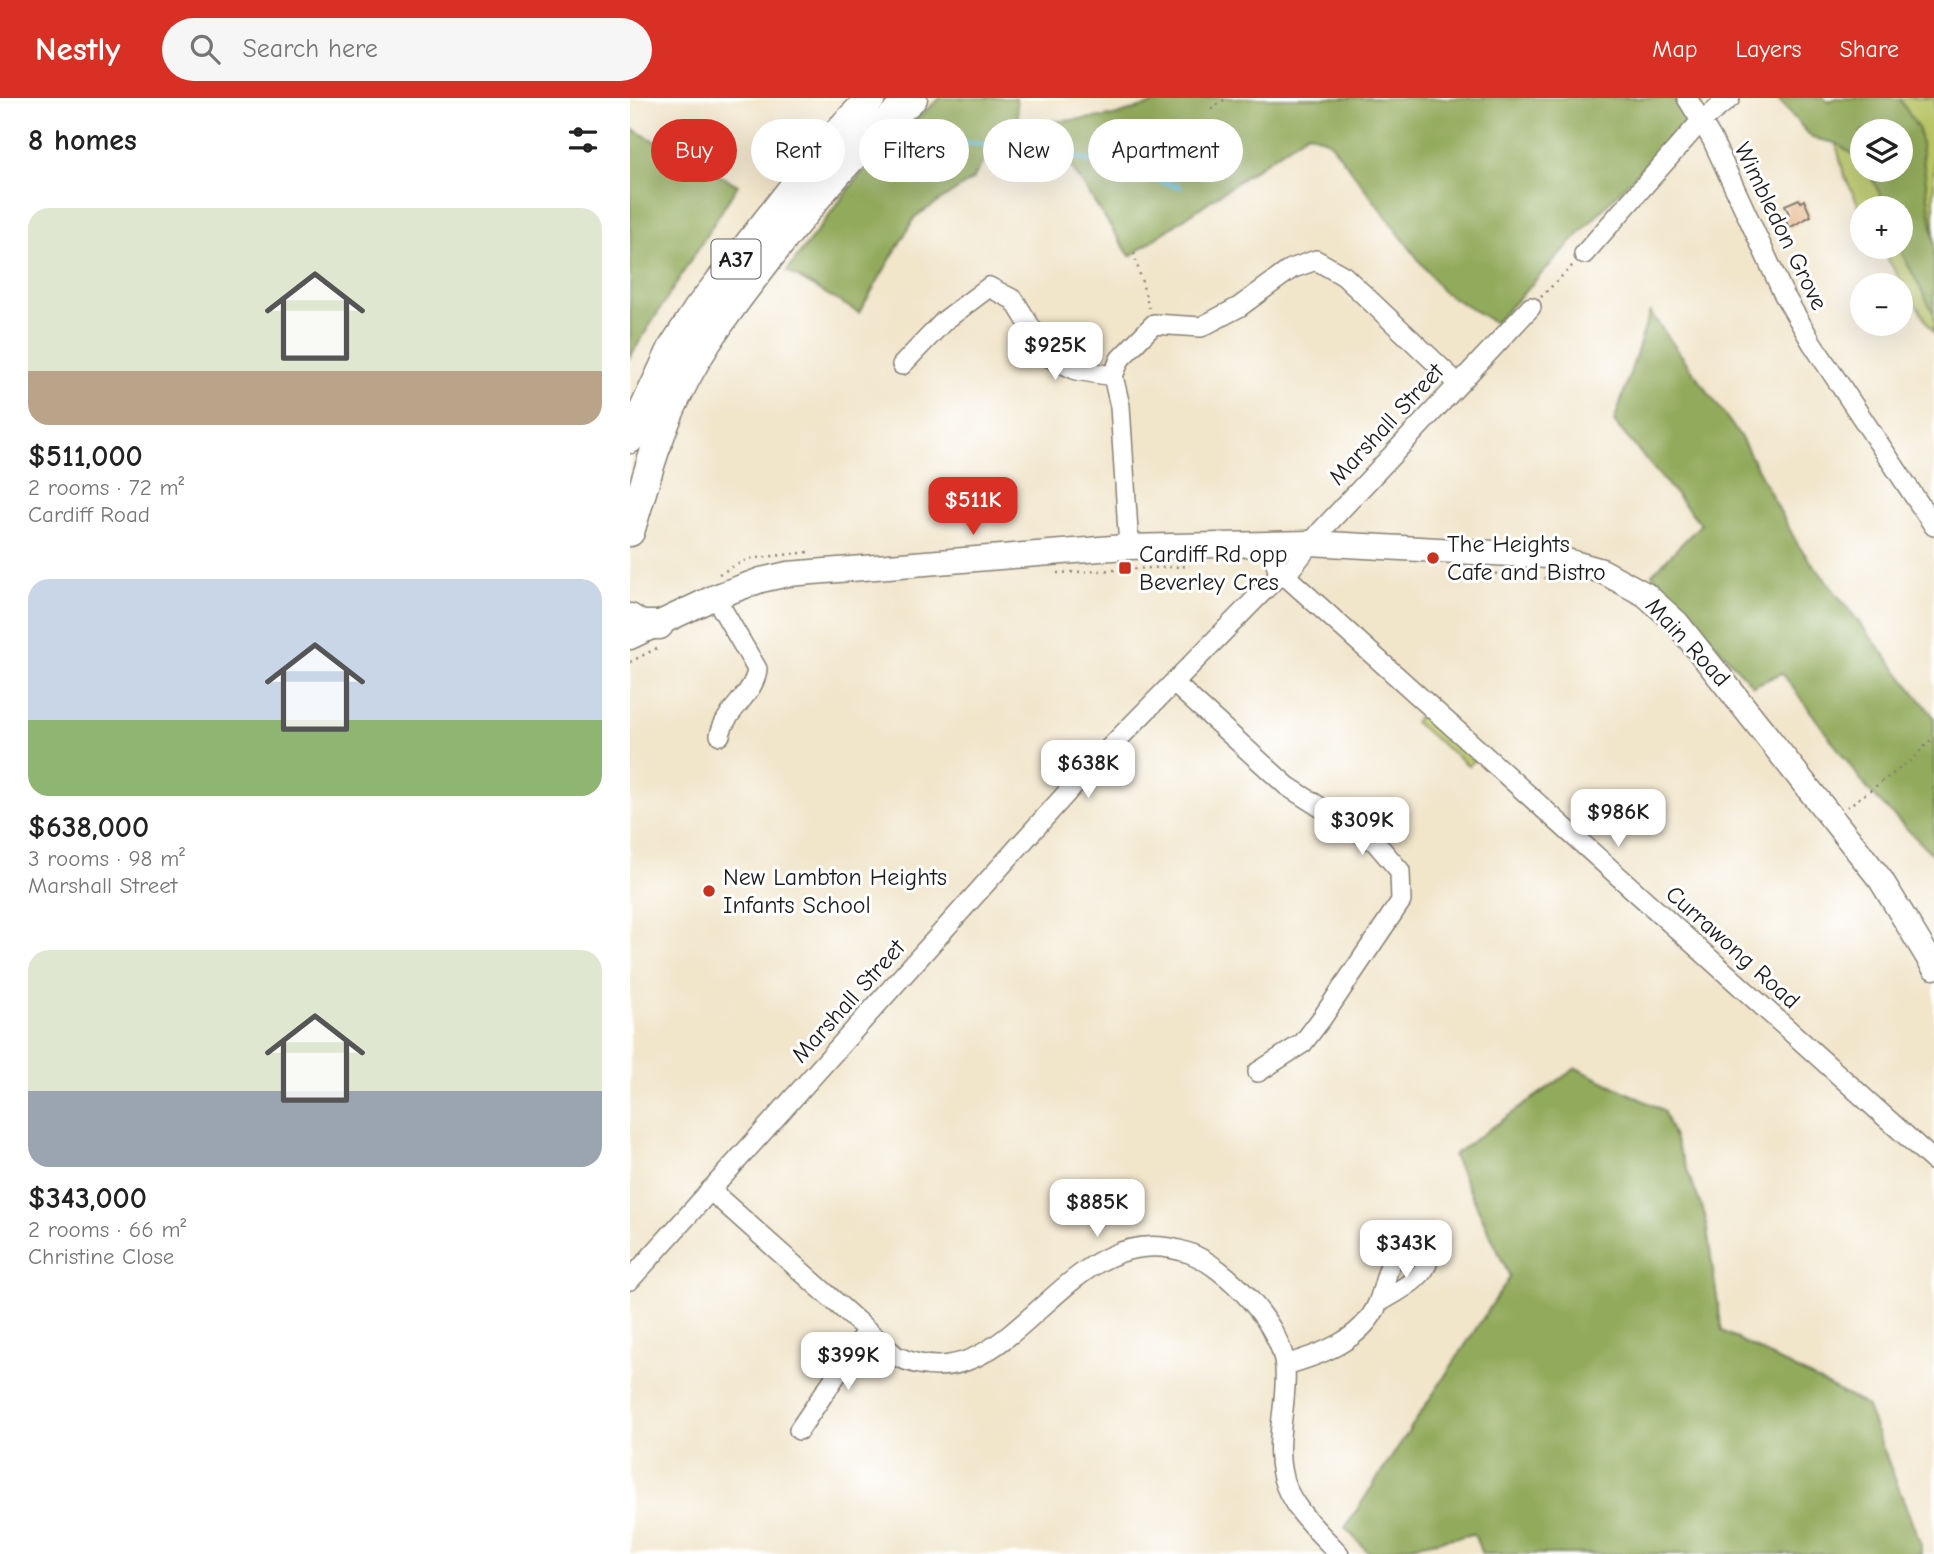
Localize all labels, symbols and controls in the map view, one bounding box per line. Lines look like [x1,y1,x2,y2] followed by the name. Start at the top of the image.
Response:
[162,18,652,81] search box
[35,30,120,68] text: Nestly
[186,30,224,68] icon: search
[242,34,378,64] text: Search here
[1652,35,1698,63] text: Map
[1736,35,1801,63] text: Layers
[1839,35,1899,63] text: Share
[651,119,737,182] chip: Buy
[751,119,845,182] chip: Rent
[859,119,969,182] chip: Filters
[983,119,1074,182] chip: New
[1088,119,1243,182] chip: Apartment
[1850,119,1913,336] map controls
[1850,119,1913,182] button: layers
[564,121,602,159] icon: filters
[28,123,137,158] text: 8 homes
[1728,138,1834,314] street label: Wimbledon Grove
[1850,196,1913,259] button: +
[712,240,760,278] road number: A37
[252,253,378,379] icon: home
[1850,273,1913,336] button: −
[1006,322,1104,382] pin: $925K
[1024,331,1086,358] text: $925K
[1323,357,1450,491] street label: Marshall Street
[28,439,143,474] text: $511,000
[28,474,184,501] text: 2 rooms · 72 m²
[924,478,1022,537] pin: $511K
[944,486,1002,513] text: $511K
[28,501,150,528] text: Cardiff Road
[1447,530,1606,586] place label: The Heights Cafe and Bistro
[1139,540,1287,596] place label: Cardiff Rd opp Beverley Cres
[1425,550,1441,566] marker: The Heights Cafe and Bistro
[1117,560,1133,576] marker: Cardiff Rd opp Beverley Cres
[1640,592,1736,692] street label: Main Road
[252,624,378,750] icon: home
[1039,740,1137,800] pin: $638K
[1057,749,1119,776] text: $638K
[1569,790,1667,849] pin: $986K
[1313,798,1411,857] pin: $309K
[1587,798,1649,825] text: $986K
[1330,806,1394,833] text: $309K
[28,810,149,845] text: $638,000
[28,845,185,872] text: 3 rooms · 98 m²
[723,863,947,919] place label: New Lambton Heights Infants School
[28,872,177,899] text: Marshall Street
[1660,880,1806,1014] street label: Currawong Road
[701,883,717,899] marker: New Lambton Heights Infants School
[785,933,911,1068] street label: Marshall Street
[252,995,378,1121] icon: home
[1048,1180,1146,1239] pin: $885K
[28,1181,147,1216] text: $343,000
[1066,1188,1128,1215] text: $885K
[28,1216,186,1243] text: 2 rooms · 66 m²
[1357,1220,1455,1280] pin: $343K
[1376,1229,1436,1256] text: $343K
[28,1243,174,1270] text: Christine Close
[799,1332,897,1392] pin: $399K
[817,1341,879,1368] text: $399K

